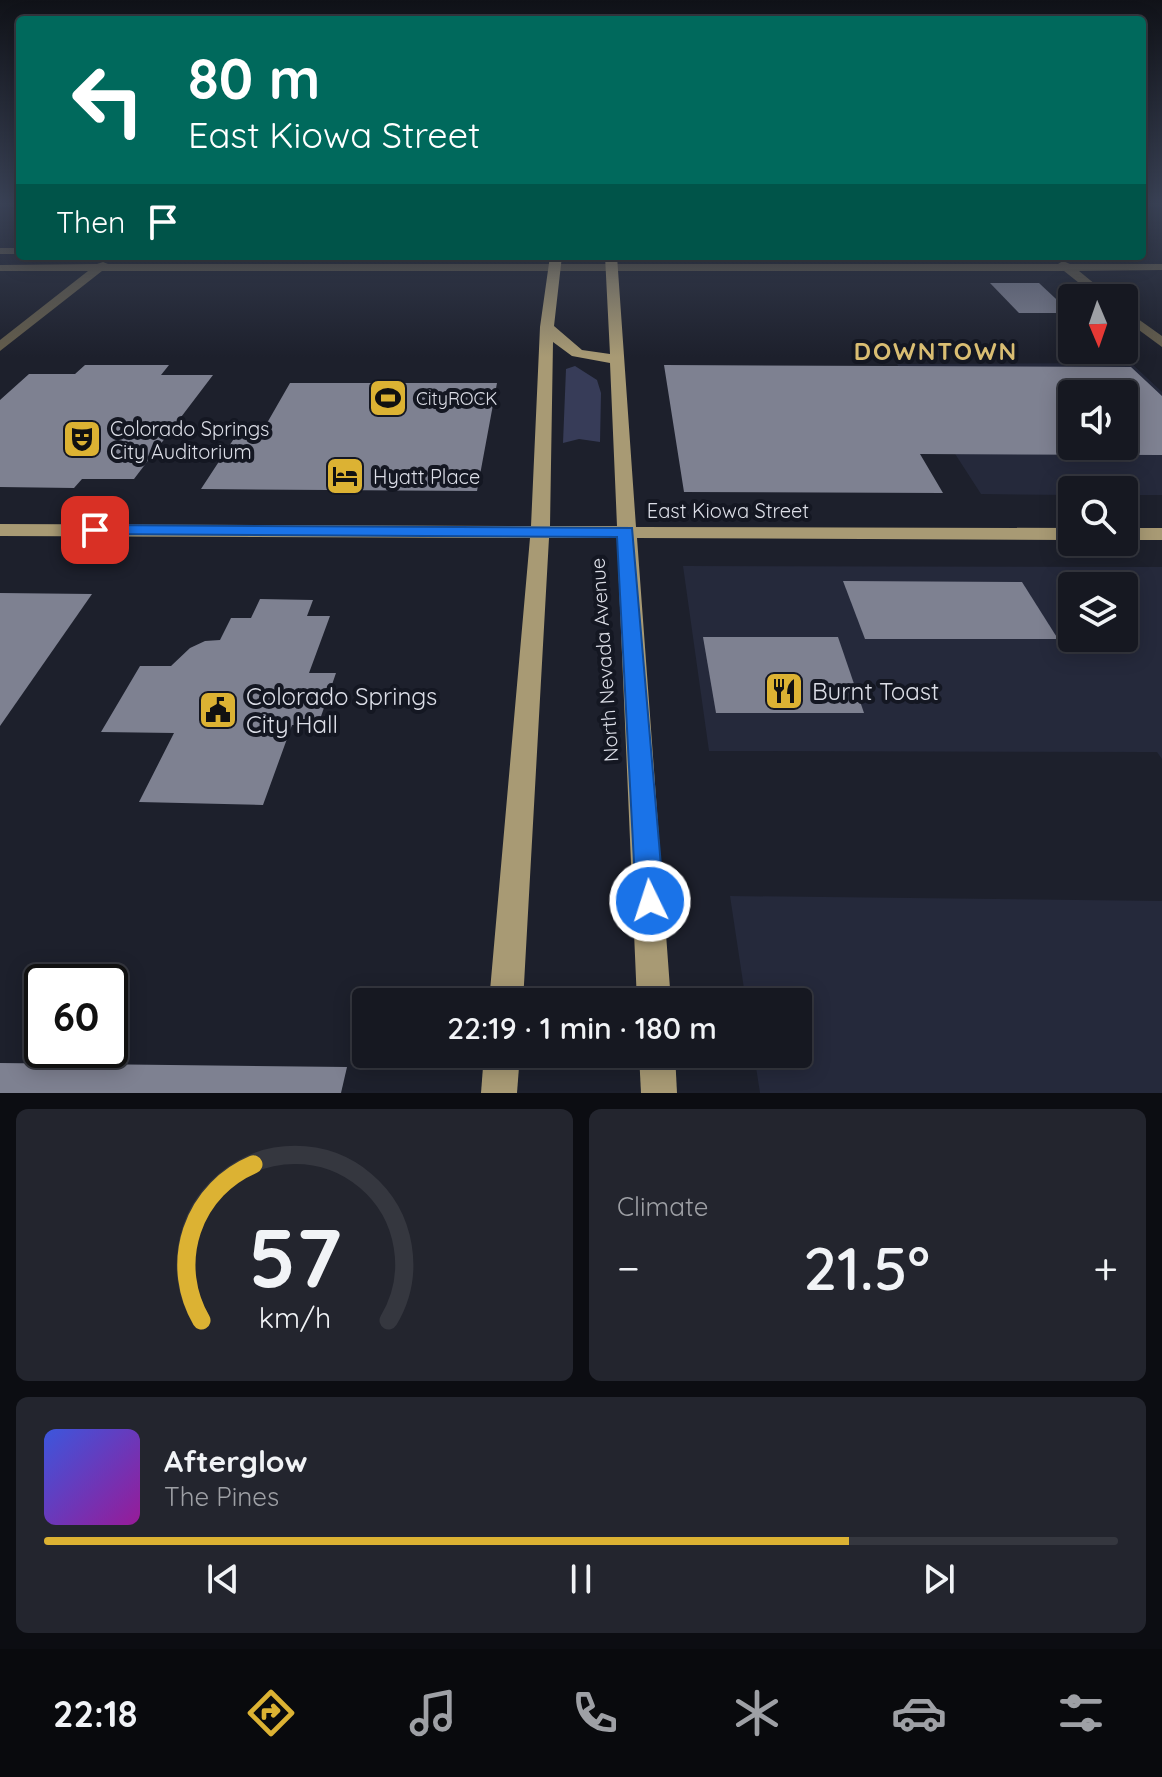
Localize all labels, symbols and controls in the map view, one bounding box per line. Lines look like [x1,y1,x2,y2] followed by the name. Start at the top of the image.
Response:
[188,43,320,113] text: 80 m
[56,48,160,152] icon: left
[188,112,480,157] text: East Kiowa Street
[141,200,185,244] icon: arrive
[56,203,125,241] text: Then
[1058,284,1138,364] north arrow
[1058,284,1138,652] map controls
[854,336,1018,366] district label: DOWNTOWN
[367,377,409,419] sports icon: CityROCK
[1058,380,1138,460] button: sound
[416,387,498,410] place label: CityROCK
[110,416,269,464] place label: Colorado Springs City Auditorium
[61,418,103,460] theatre icon: Colorado Springs City Auditorium
[324,455,366,497] hotel icon: Hyatt Place
[373,464,480,489] place label: Hyatt Place
[1058,476,1138,556] button: search
[61,496,129,564] pin
[647,498,809,523] street label: East Kiowa Street
[73,508,117,552] icon: arrive
[584,557,624,763] street label: North Nevada Avenue
[1058,572,1138,652] button: layers
[763,670,805,712] restaurant icon: Burnt Toast
[812,676,939,706] place label: Burnt Toast
[246,681,437,739] place label: Colorado Springs City Hall
[197,689,239,731] public building icon: Colorado Springs City Hall
[608,859,692,943] position arrow
[24,964,128,1068] speed limit sign: 60
[447,1009,717,1047] text: 22:19 · 1 min · 180 m
[617,1190,708,1223] text: Climate
[248,1204,341,1308] text: 57
[803,1230,930,1305] text: 21.5°
[617,1240,640,1295] text: −
[1093,1240,1118,1295] text: +
[258,1299,331,1335] text: km/h
[164,1442,307,1480] text: Afterglow
[164,1480,279,1513] text: The Pines
[201,1557,245,1601] icon: previous
[559,1557,603,1601] icon: pause
[917,1557,961,1601] icon: next
[243,1685,299,1741] icon: directions
[405,1685,461,1741] icon: music
[567,1685,623,1741] icon: phone
[729,1685,785,1741] icon: climate
[891,1685,947,1741] icon: car
[1053,1685,1109,1741] icon: filters
[53,1691,137,1736] text: 22:18

